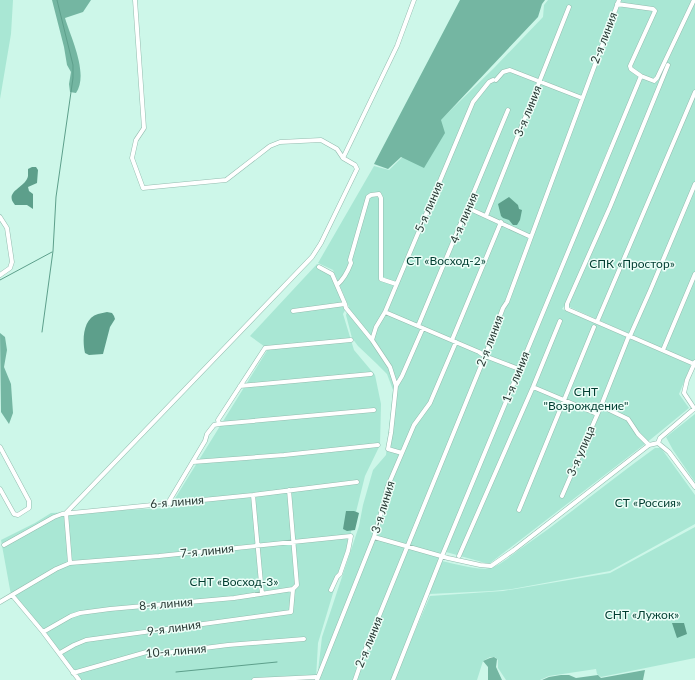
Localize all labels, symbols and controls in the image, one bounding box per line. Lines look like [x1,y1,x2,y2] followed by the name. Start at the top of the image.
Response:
[587,10,620,66] street label: 2-я линия
[510,83,545,139] street label: 3-я линия
[411,179,446,235] street label: 5-я линия
[446,190,481,246] street label: 4-я линия
[406,253,486,268] park label: СТ «Восход-2»
[589,256,675,271] park label: СПК «Простор»
[473,313,506,369] street label: 2-я линия
[498,349,533,405] street label: 1-я линия
[544,384,628,413] park label: СНТ "Возрождение"
[563,423,598,478] street label: 3-я улица
[367,479,398,535] street label: 3-я линия
[149,492,205,511] street label: 6-я линия
[615,495,681,510] park label: СТ «Россия»
[179,540,235,561] street label: 7-я линия
[190,574,278,589] park label: СНТ «Восход-3»
[138,594,194,613] street label: 8-я линия
[605,607,679,622] park label: СНТ «Лужок»
[351,614,386,670] street label: 2-я линия
[146,616,202,639] street label: 9-я линия
[145,640,207,661] street label: 10-я линия

